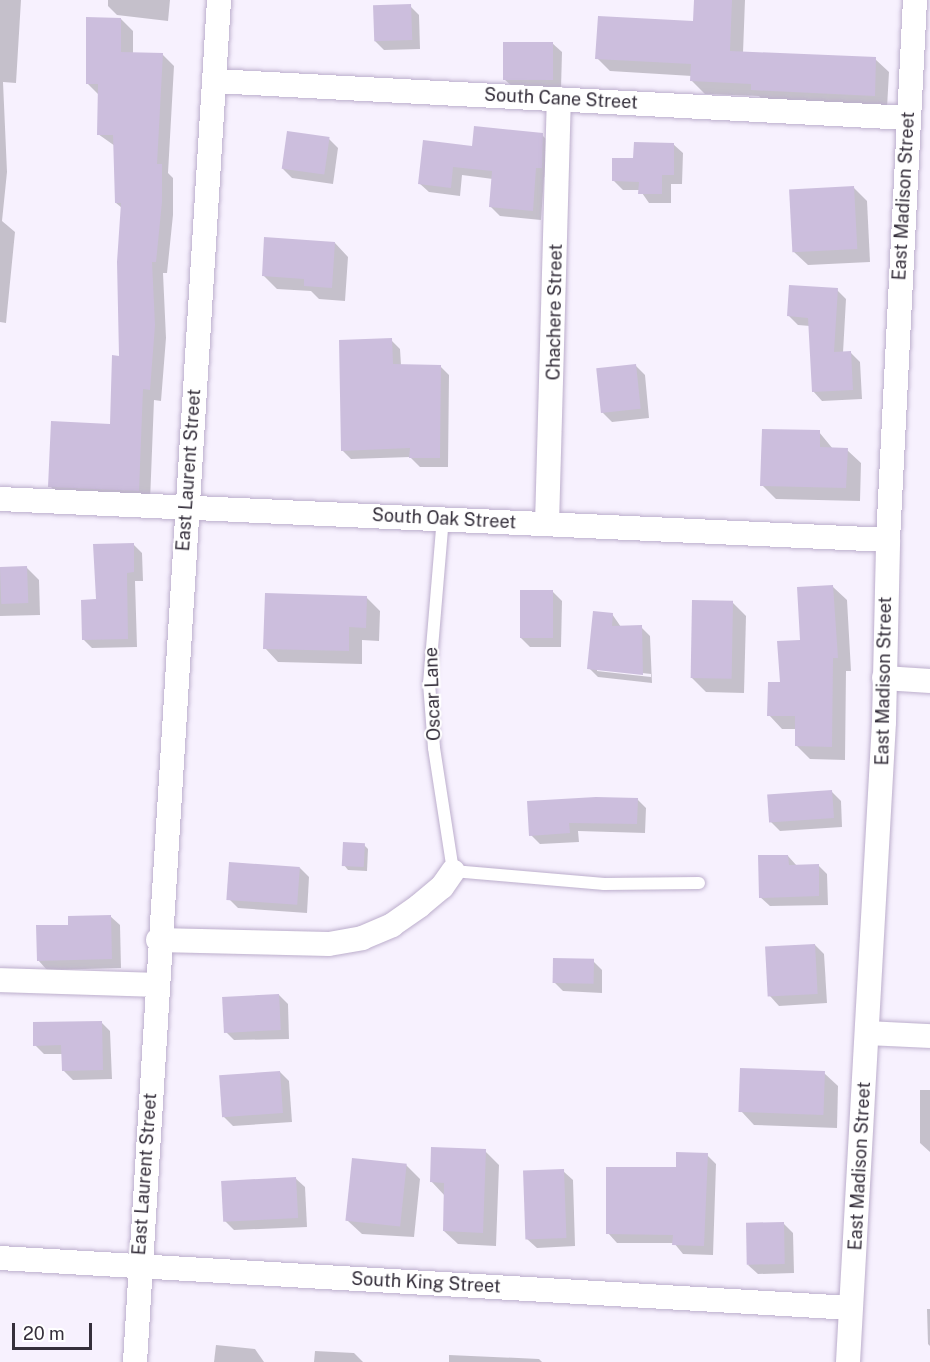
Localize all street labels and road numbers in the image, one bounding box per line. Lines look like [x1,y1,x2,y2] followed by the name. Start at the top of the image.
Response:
[483,84,639,114] street label: South Cane Street
[889,111,919,281] street label: East Madison Street
[543,243,567,381] street label: Chachere Street
[173,388,205,552] street label: East Laurent Street
[371,504,517,534] street label: South Oak Street
[872,596,896,766] street label: East Madison Street
[421,647,445,741] street label: Oscar Lane
[845,1081,875,1251] street label: East Madison Street
[129,1092,161,1256] street label: East Laurent Street
[351,1268,501,1298] street label: South King Street

